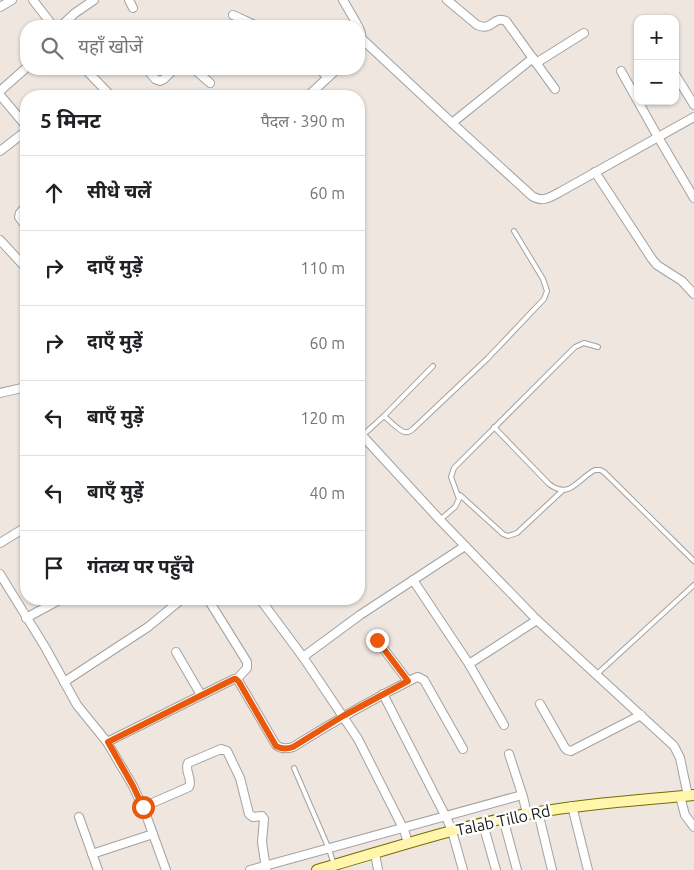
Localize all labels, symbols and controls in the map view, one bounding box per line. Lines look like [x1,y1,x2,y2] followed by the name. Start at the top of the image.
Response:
[634,15,679,105] map controls
[634,15,679,60] button: +
[20,20,365,75] search box
[38,34,66,62] icon: search
[78,35,143,57] text: यहाँ खोजें
[634,60,679,105] button: −
[40,108,101,132] text: 5 मिनट
[261,112,345,130] text: पैदल · 390 m
[40,179,68,207] icon: ahead
[87,180,151,202] text: सीधे चलें
[309,184,345,202] text: 60 m
[40,254,68,282] icon: right
[87,255,143,277] text: दाएँ मुड़ें
[300,259,345,277] text: 110 m
[40,329,68,357] icon: right
[87,330,143,352] text: दाएँ मुड़ें
[309,334,345,352] text: 60 m
[40,404,68,432] icon: left
[87,405,144,427] text: बाएँ मुड़ें
[300,409,345,427] text: 120 m
[40,479,68,507] icon: left
[87,480,144,502] text: बाएँ मुड़ें
[309,484,345,502] text: 40 m
[40,554,68,582] icon: arrive
[87,555,194,577] text: गंतव्य पर पहुँचे
[366,629,389,652] route end
[132,796,155,819] route start
[454,801,552,839] street label: Talab Tillo Rd

